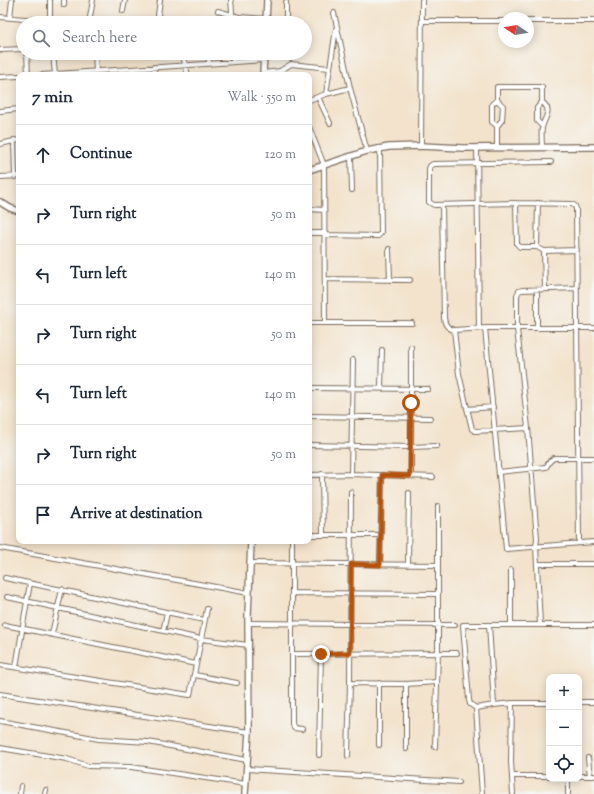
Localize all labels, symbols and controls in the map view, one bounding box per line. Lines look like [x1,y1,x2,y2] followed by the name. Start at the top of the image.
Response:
[498,12,534,48] north arrow
[16,16,312,60] search box
[30,27,52,49] icon: search
[62,28,137,49] text: Search here
[32,86,73,110] text: 7 min
[227,89,296,107] text: Walk · 550 m
[32,144,54,166] icon: ahead
[70,144,132,165] text: Continue
[265,146,296,164] text: 120 m
[32,204,54,226] icon: right
[70,204,136,225] text: Turn right
[271,206,296,224] text: 50 m
[32,264,54,286] icon: left
[70,264,127,285] text: Turn left
[265,266,296,284] text: 140 m
[32,324,54,346] icon: right
[70,324,136,345] text: Turn right
[271,326,296,344] text: 50 m
[32,384,54,406] icon: left
[70,384,127,405] text: Turn left
[265,386,296,404] text: 140 m
[402,394,420,412] route start
[32,444,54,466] icon: right
[70,444,136,465] text: Turn right
[271,446,296,464] text: 50 m
[32,504,54,526] icon: arrive
[70,504,203,525] text: Arrive at destination
[312,645,330,663] route end
[546,674,582,782] map controls
[546,674,582,710] button: +
[546,710,582,746] button: −
[546,746,582,782] button: locate

